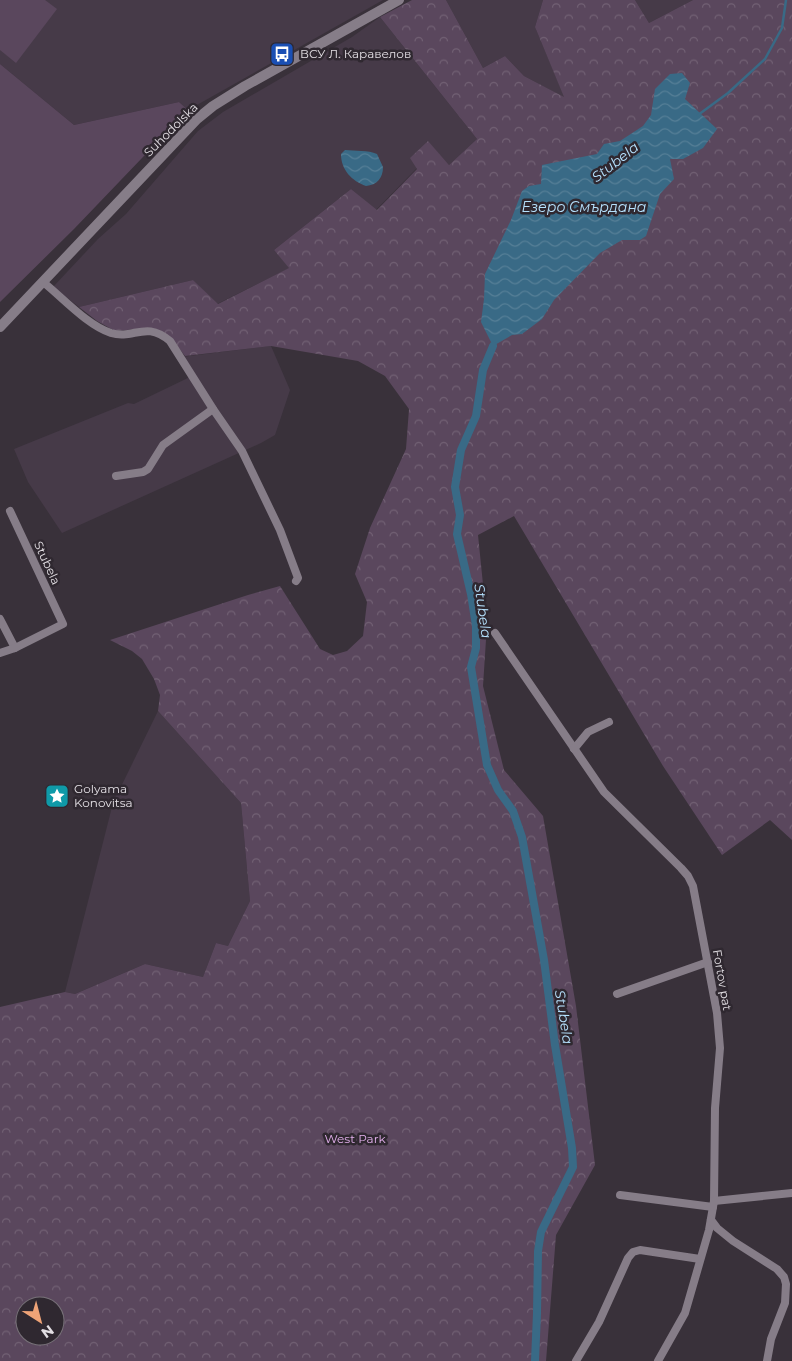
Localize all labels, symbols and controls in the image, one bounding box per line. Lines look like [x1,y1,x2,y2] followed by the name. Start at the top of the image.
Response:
[269,41,295,67] bus stop icon: ВСУ Л. Каравелов
[300,46,411,61] place label: ВСУ Л. Каравелов
[141,100,201,160] street label: Suhodolska
[588,138,642,186] water label: Stubela
[521,198,647,216] water label: Езеро Смърдана
[31,539,64,587] street label: Stubela
[470,583,496,639] water label: Stubela
[74,781,133,810] place label: Golyama Konovitsa
[44,783,70,809] place icon: Golyama Konovitsa
[710,948,735,1012] street label: Fortov pat
[551,988,577,1046] water label: Stubela
[324,1131,386,1146] park label: West Park
[15,1296,65,1346] north arrow
[38,1321,58,1342] text: N

